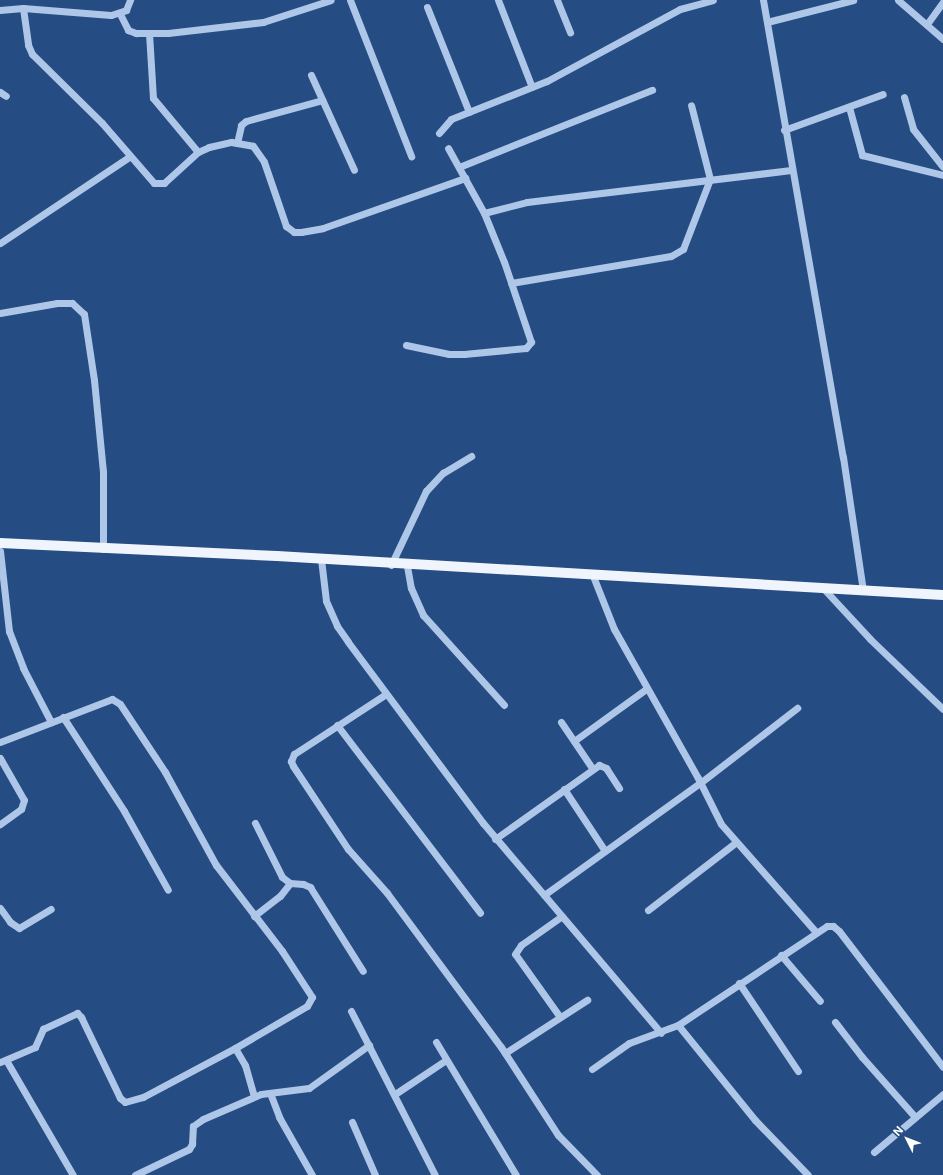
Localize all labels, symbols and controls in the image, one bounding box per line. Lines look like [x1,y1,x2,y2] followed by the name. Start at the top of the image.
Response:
[887,1119,927,1159] north arrow
[890,1123,906,1139] text: N

